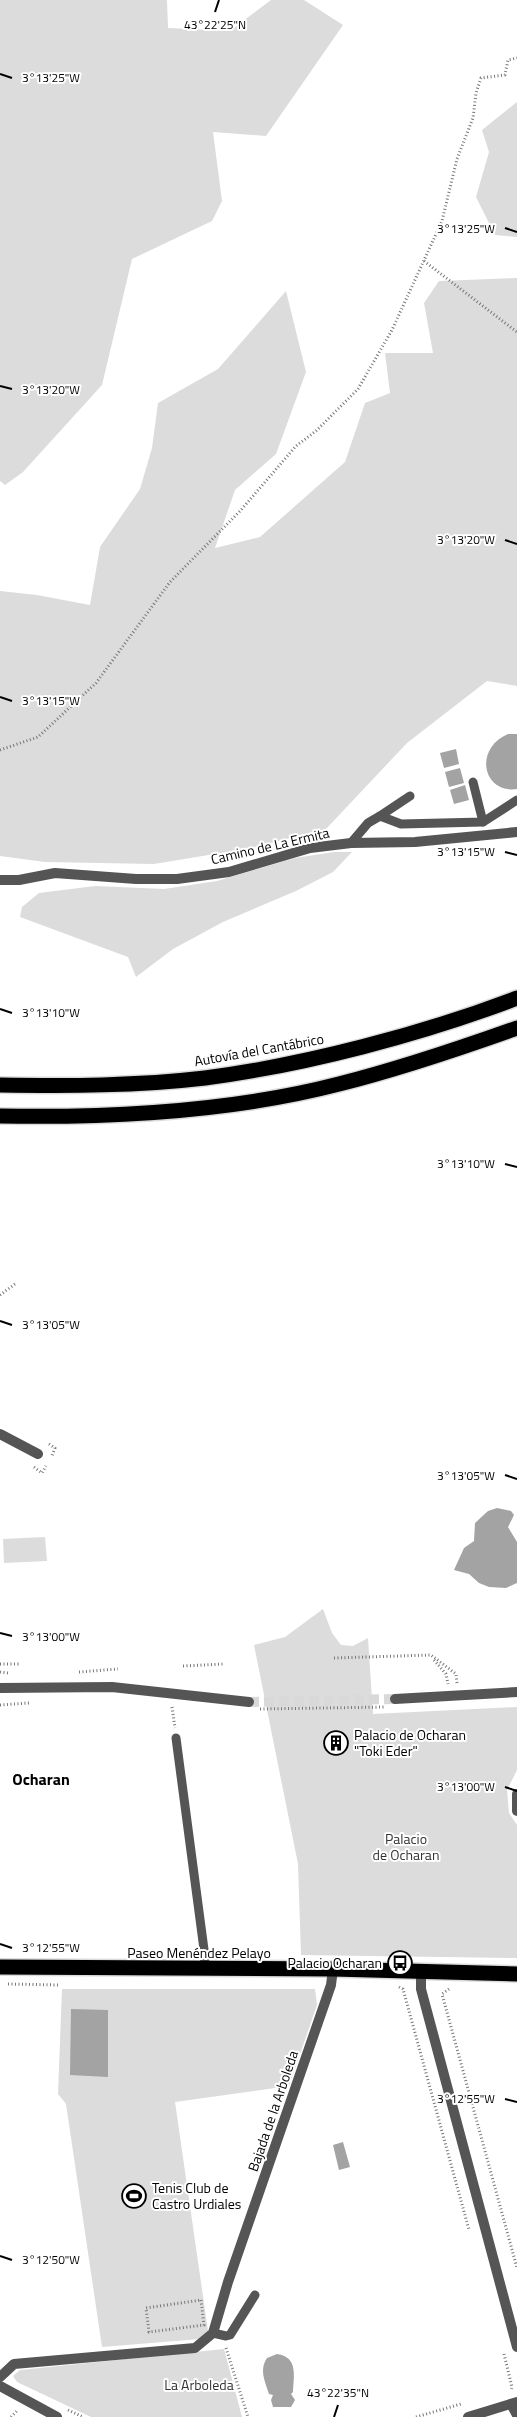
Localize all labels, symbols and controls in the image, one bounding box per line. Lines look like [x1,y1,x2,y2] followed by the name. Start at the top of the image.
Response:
[184,15,246,34] text: 43°22'25"N
[22,68,80,87] text: 3°13'25"W
[437,219,495,238] text: 3°13'25"W
[22,380,80,399] text: 3°13'20"W
[437,530,495,549] text: 3°13'20"W
[22,691,80,710] text: 3°13'15"W
[209,822,331,869] street label: Camino de La Ermita
[437,842,495,861] text: 3°13'15"W
[22,1003,80,1022] text: 3°13'10"W
[192,1028,325,1071] street label: Autovía del Cantábrico
[437,1154,495,1173] text: 3°13'10"W
[22,1315,80,1334] text: 3°13'05"W
[437,1466,495,1485] text: 3°13'05"W
[22,1627,80,1646] text: 3°13'00"W
[354,1724,466,1761] place label: Palacio de Ocharan "Toki Eder"
[323,1730,349,1756] building icon: Palacio de Ocharan "Toki Eder"
[12,1767,70,1791] district label: Ocharan
[437,1777,495,1796] text: 3°13'00"W
[373,1828,439,1865] park label: Palacio de Ocharan
[22,1938,80,1957] text: 3°12'55"W
[127,1942,271,1963] street label: Paseo Menéndez Pelayo
[387,1950,413,1976] bus stop icon: Palacio Ocharan
[288,1952,382,1973] place label: Palacio Ocharan
[242,2047,303,2174] street label: Bajada de la Arboleda
[437,2089,495,2108] text: 3°12'55"W
[152,2177,241,2214] place label: Tenis Club de Castro Urdiales
[121,2183,147,2209] sports icon: Tenis Club de Castro Urdiales
[22,2250,80,2269] text: 3°12'50"W
[164,2374,234,2395] park label: La Arboleda
[307,2383,369,2402] text: 43°22'35"N

